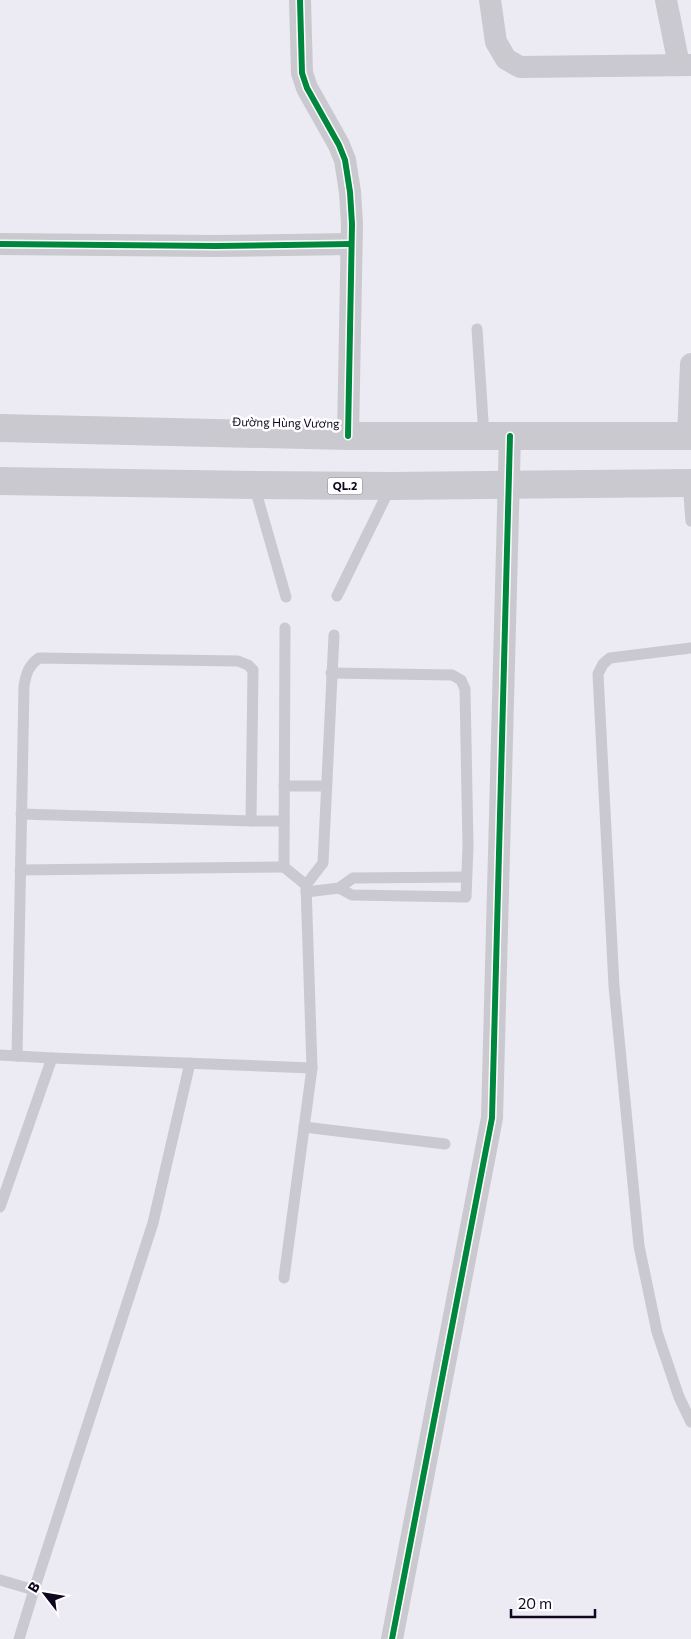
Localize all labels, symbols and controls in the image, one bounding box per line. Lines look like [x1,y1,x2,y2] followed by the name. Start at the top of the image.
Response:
[231,414,340,430] street label: Đường Hùng Vương
[328,478,362,494] road number: QL.2
[20,1569,70,1619] north arrow
[24,1579,43,1595] text: B
[511,1586,595,1618] scale bar
[518,1594,552,1612] text: 20 m

